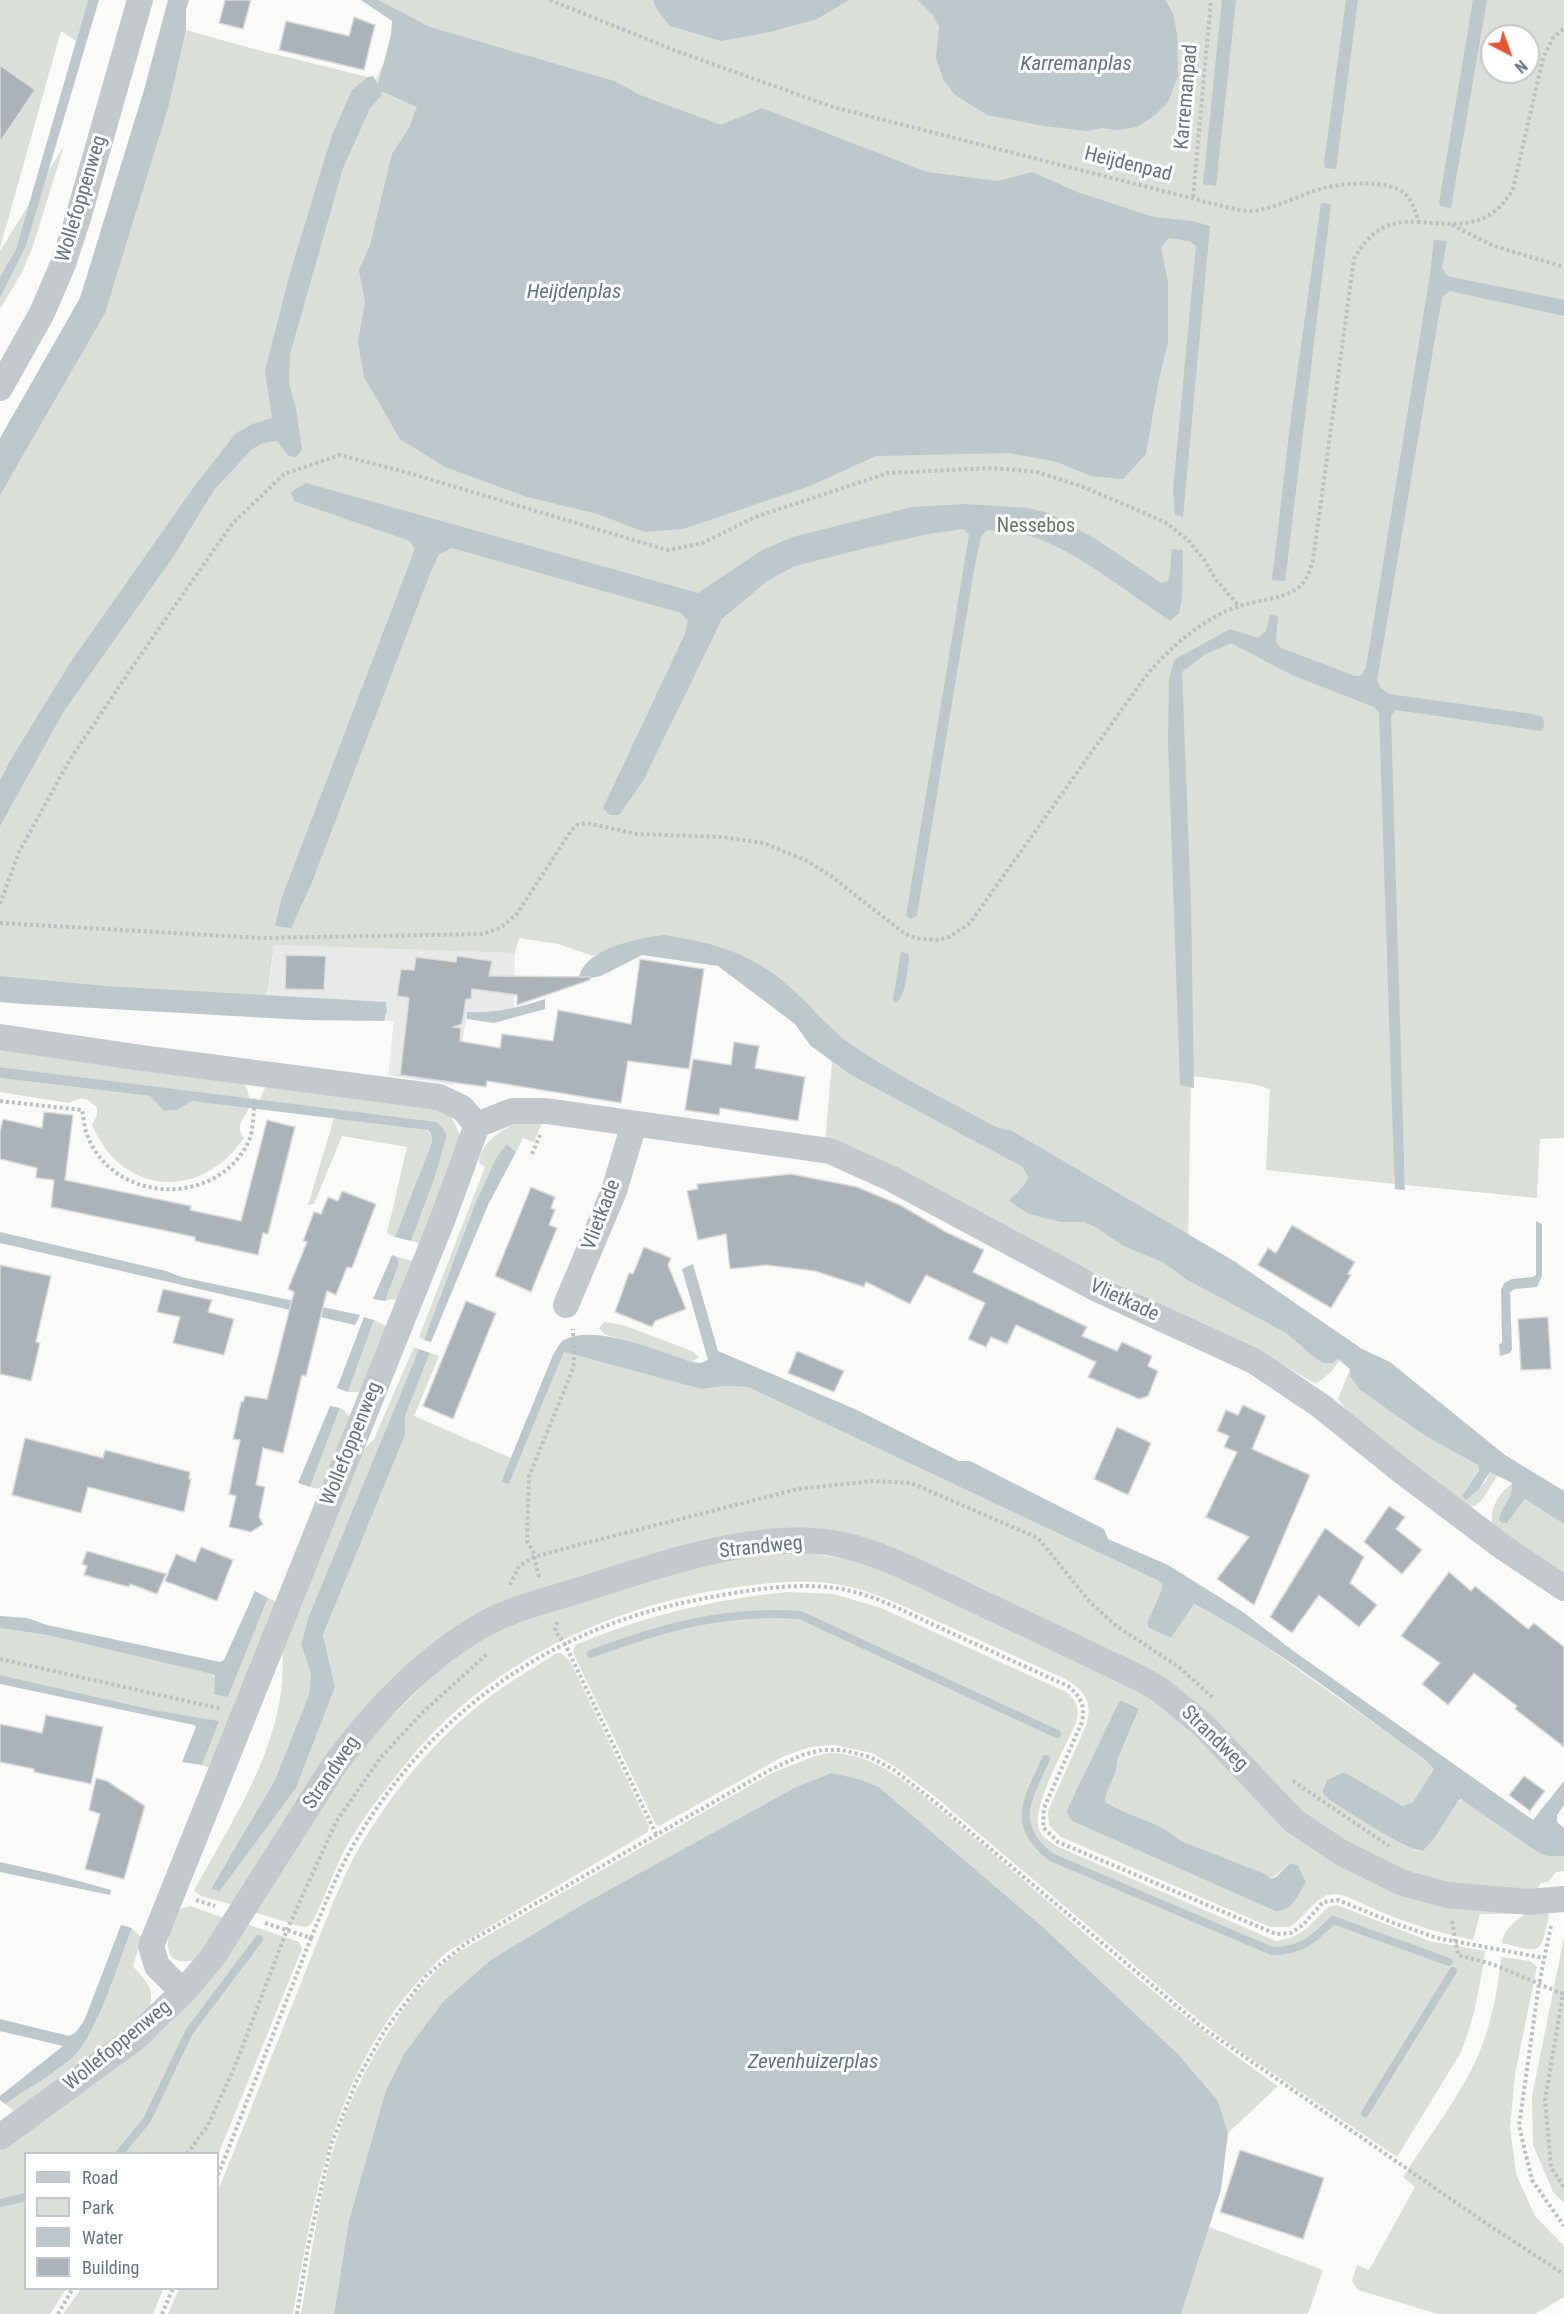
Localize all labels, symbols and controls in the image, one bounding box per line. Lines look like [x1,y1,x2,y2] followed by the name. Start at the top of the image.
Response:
[1480,24,1540,84] north arrow
[1170,43,1204,151] street label: Karremanpad
[1020,52,1132,78] water label: Karremanplas
[1511,56,1531,77] text: N
[51,133,113,265] street label: Wollefoppenweg
[1082,143,1174,187] street label: Heijdenpad
[527,280,621,306] water label: Heijdenplas
[997,515,1075,539] park label: Nessebos
[578,1176,626,1254] street label: Vlietkade
[1086,1275,1162,1327] street label: Vlietkade
[316,1379,388,1509] street label: Wollefoppenweg
[718,1532,804,1564] street label: Strandweg
[1176,1701,1252,1777] street label: Strandweg
[299,1732,365,1814] street label: Strandweg
[60,1995,176,2097] street label: Wollefoppenweg
[748,2050,878,2076] water label: Zevenhuizerplas
[24,2152,219,2290] legend
[82,2167,118,2188] text: Road
[82,2197,114,2218] text: Park
[82,2227,123,2248] text: Water
[82,2257,139,2278] text: Building

